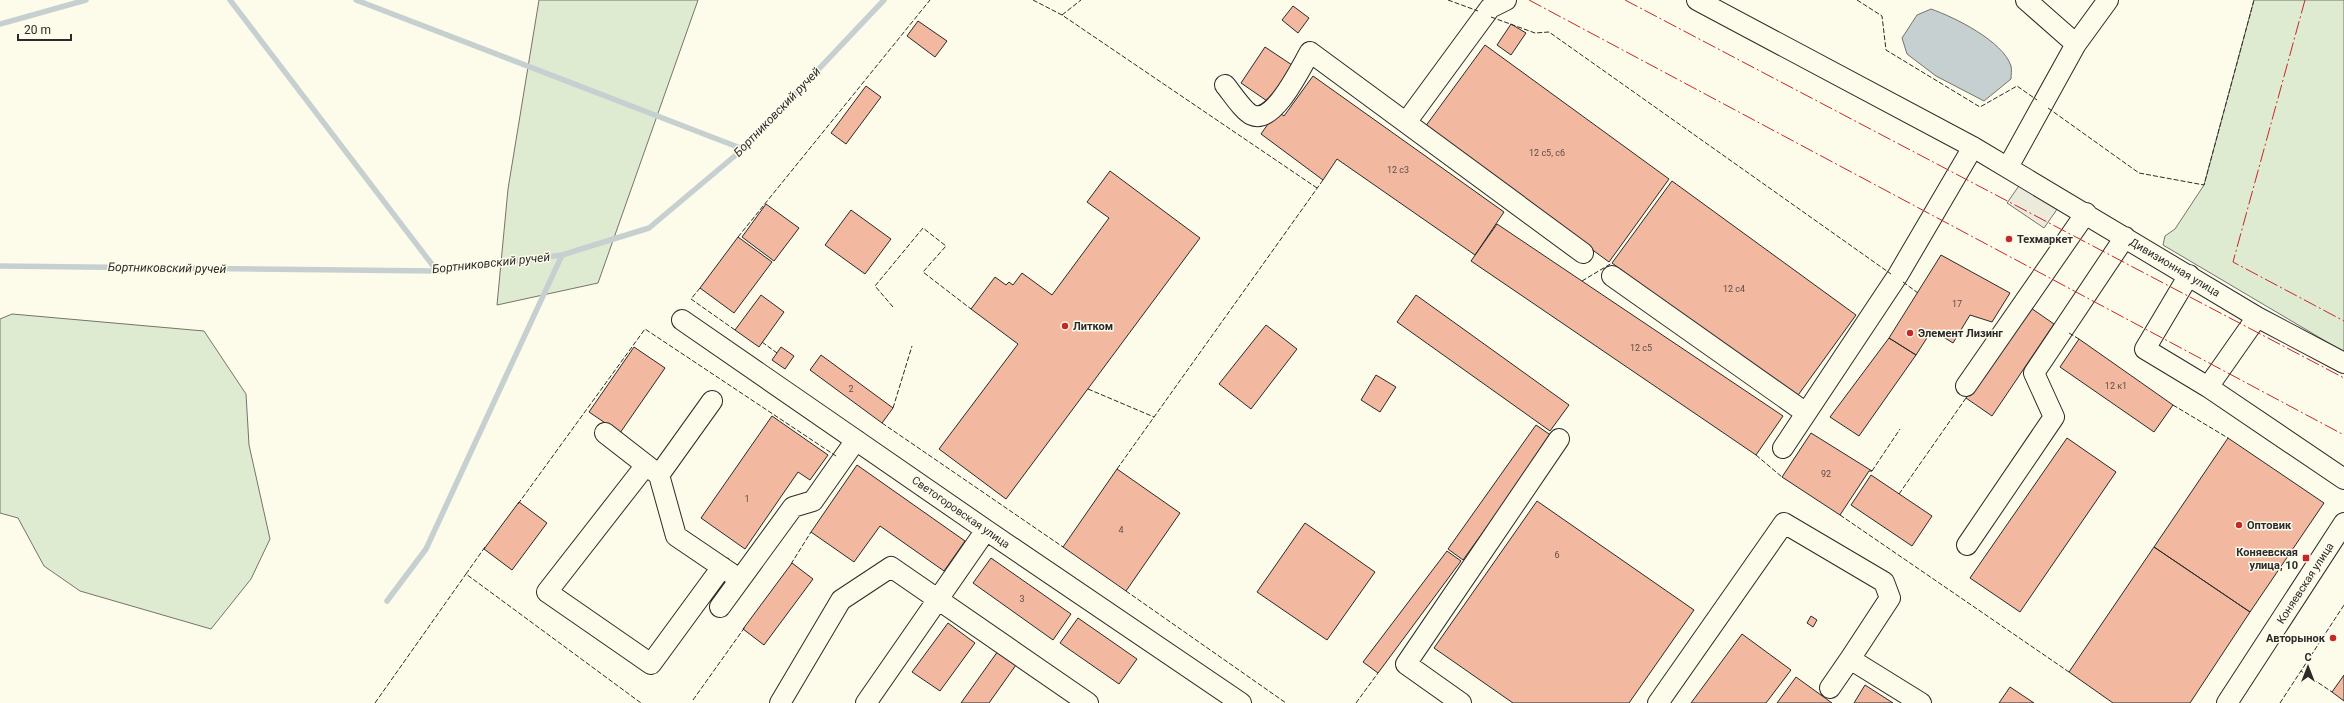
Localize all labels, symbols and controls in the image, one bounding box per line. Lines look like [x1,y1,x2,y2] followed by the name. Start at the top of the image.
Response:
[18,16,71,42] scale bar
[24,23,51,37] text: 20 m
[731,64,823,160] water label: Бортниковский ручей
[1529,148,1565,158] house number: 12 с5, с6
[1387,165,1409,175] house number: 12 с3
[2017,233,2073,246] place label: Техмаркет
[2004,234,2014,244] marker: Техмаркет
[2127,235,2222,300] street label: Дивизионная улица
[431,250,551,276] water label: Бортниковский ручей
[108,260,227,276] water label: Бортниковский ручей
[1723,284,1745,294] house number: 12 с4
[1952,299,1962,309] house number: 17
[1073,320,1113,333] place label: Литком
[1060,321,1070,331] marker: Литком
[1918,327,2003,340] place label: Элемент Лизинг
[1905,328,1915,338] marker: Элемент Лизинг
[1630,343,1652,353] house number: 12 с5
[2105,381,2127,391] house number: 12 к1
[848,384,854,394] house number: 2
[1821,469,1831,479] house number: 92
[909,474,1012,551] street label: Светогоровская улица
[744,494,750,504] house number: 1
[2247,519,2292,532] place label: Оптовик
[2234,520,2244,530] marker: Оптовик
[1118,525,1124,535] house number: 4
[2274,540,2337,626] street label: Коняевская улица
[2236,546,2298,572] place label: Коняевская улица, 10
[1554,550,1560,560] house number: 6
[2301,553,2311,563] marker: Коняевская улица, 10
[1019,594,1025,604] house number: 3
[2266,632,2326,645] place label: Авторынок
[2328,633,2338,643] marker: Авторынок
[2288,647,2328,687] north arrow
[2304,651,2312,664] text: С

